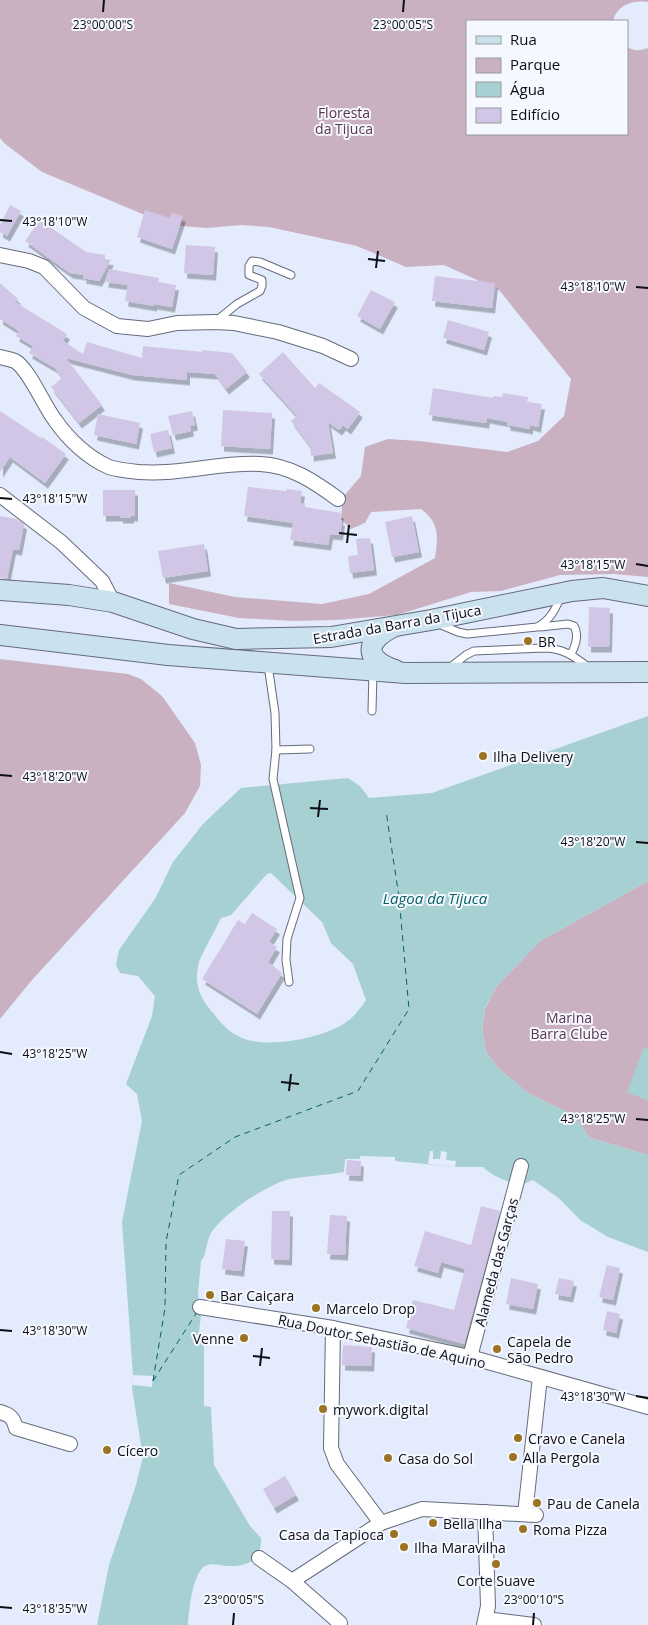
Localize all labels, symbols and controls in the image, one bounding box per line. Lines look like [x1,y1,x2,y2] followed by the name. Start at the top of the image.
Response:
[73,16,133,33] text: 23°00'00"S
[373,16,433,33] text: 23°00'05"S
[466,20,628,135] legend
[510,29,537,49] text: Rua
[510,54,560,74] text: Parque
[510,79,545,99] text: Água
[315,103,373,138] park label: Floresta da Tijuca
[510,104,560,124] text: Edifício
[23,213,87,230] text: 43°18'10"W
[561,278,625,295] text: 43°18'10"W
[23,490,87,507] text: 43°18'15"W
[561,556,625,573] text: 43°18'15"W
[311,600,483,648] street label: Estrada da Barra da Tijuca
[538,632,556,651] place label: BR
[522,635,534,647] marker: BR
[493,747,574,766] place label: Ilha Delivery
[477,750,489,762] marker: Ilha Delivery
[23,768,87,785] text: 43°18'20"W
[561,833,625,850] text: 43°18'20"W
[383,888,488,908] water label: Lagoa da Tijuca
[530,1008,608,1043] park label: Marina Barra Clube
[23,1045,87,1062] text: 43°18'25"W
[561,1110,625,1127] text: 43°18'25"W
[470,1195,522,1328] street label: Alameda das Garças
[220,1286,294,1305] place label: Bar Caiçara
[204,1289,216,1301] marker: Bar Caiçara
[326,1299,415,1318] place label: Marcelo Drop
[310,1302,322,1314] marker: Marcelo Drop
[276,1310,488,1372] street label: Rua Doutor Sebastião de Aquino
[23,1322,87,1339] text: 43°18'30"W
[193,1329,234,1348] place label: Venne
[238,1332,250,1344] marker: Venne
[507,1332,574,1367] place label: Capela de São Pedro
[491,1343,503,1355] marker: Capela de São Pedro
[561,1388,625,1405] text: 43°18'30"W
[333,1400,429,1419] place label: mywork.digital
[317,1403,329,1415] marker: mywork.digital
[528,1429,625,1448] place label: Cravo e Canela
[512,1432,524,1444] marker: Cravo e Canela
[117,1441,158,1460] place label: Cícero
[101,1444,113,1456] marker: Cícero
[523,1448,600,1467] place label: Alla Pergola
[398,1449,473,1468] place label: Casa do Sol
[507,1451,519,1463] marker: Alla Pergola
[382,1452,394,1464] marker: Casa do Sol
[547,1494,640,1513] place label: Pau de Canela
[531,1497,543,1509] marker: Pau de Canela
[443,1514,502,1533] place label: Bella Ilha
[427,1517,439,1529] marker: Bella Ilha
[533,1520,607,1539] place label: Roma Pizza
[517,1523,529,1535] marker: Roma Pizza
[279,1525,384,1544] place label: Casa da Tapioca
[388,1528,400,1540] marker: Casa da Tapioca
[414,1538,506,1557] place label: Ilha Maravilha
[398,1541,410,1553] marker: Ilha Maravilha
[490,1558,502,1570] marker: Corte Suave
[457,1571,535,1590] place label: Corte Suave
[204,1591,264,1608] text: 23°00'05"S
[504,1591,564,1608] text: 23°00'10"S
[23,1600,87,1617] text: 43°18'35"W

